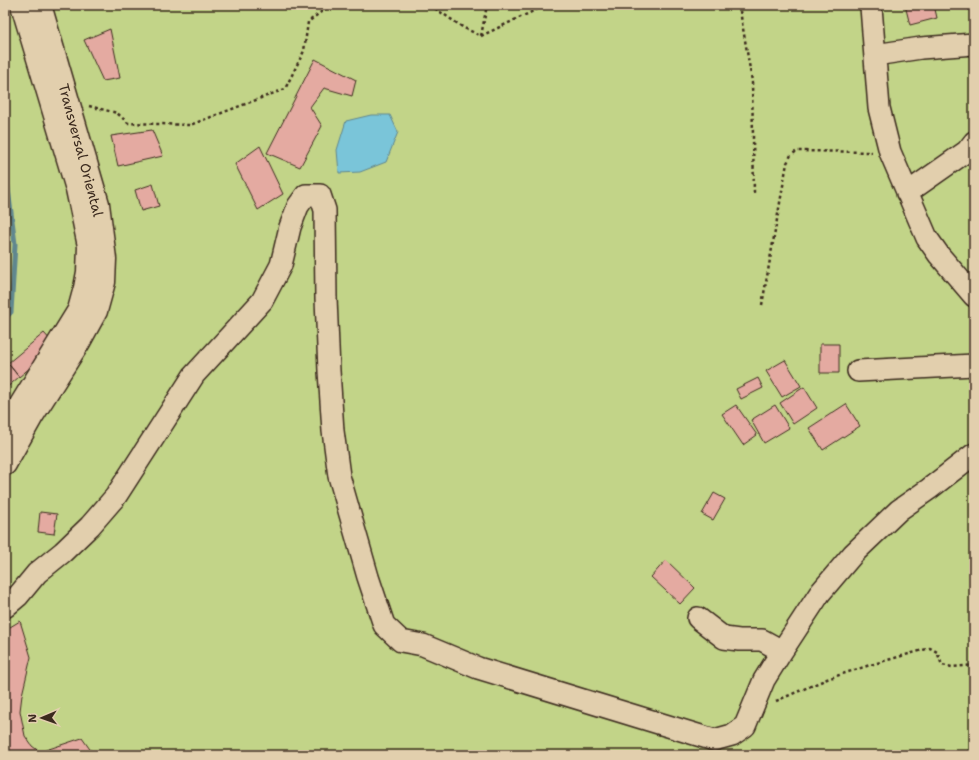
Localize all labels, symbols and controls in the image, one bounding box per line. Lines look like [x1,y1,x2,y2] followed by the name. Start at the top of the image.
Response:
[55,82,108,219] street label: Transversal Oriental
[22,698,62,738] north arrow
[25,713,40,723] text: N

